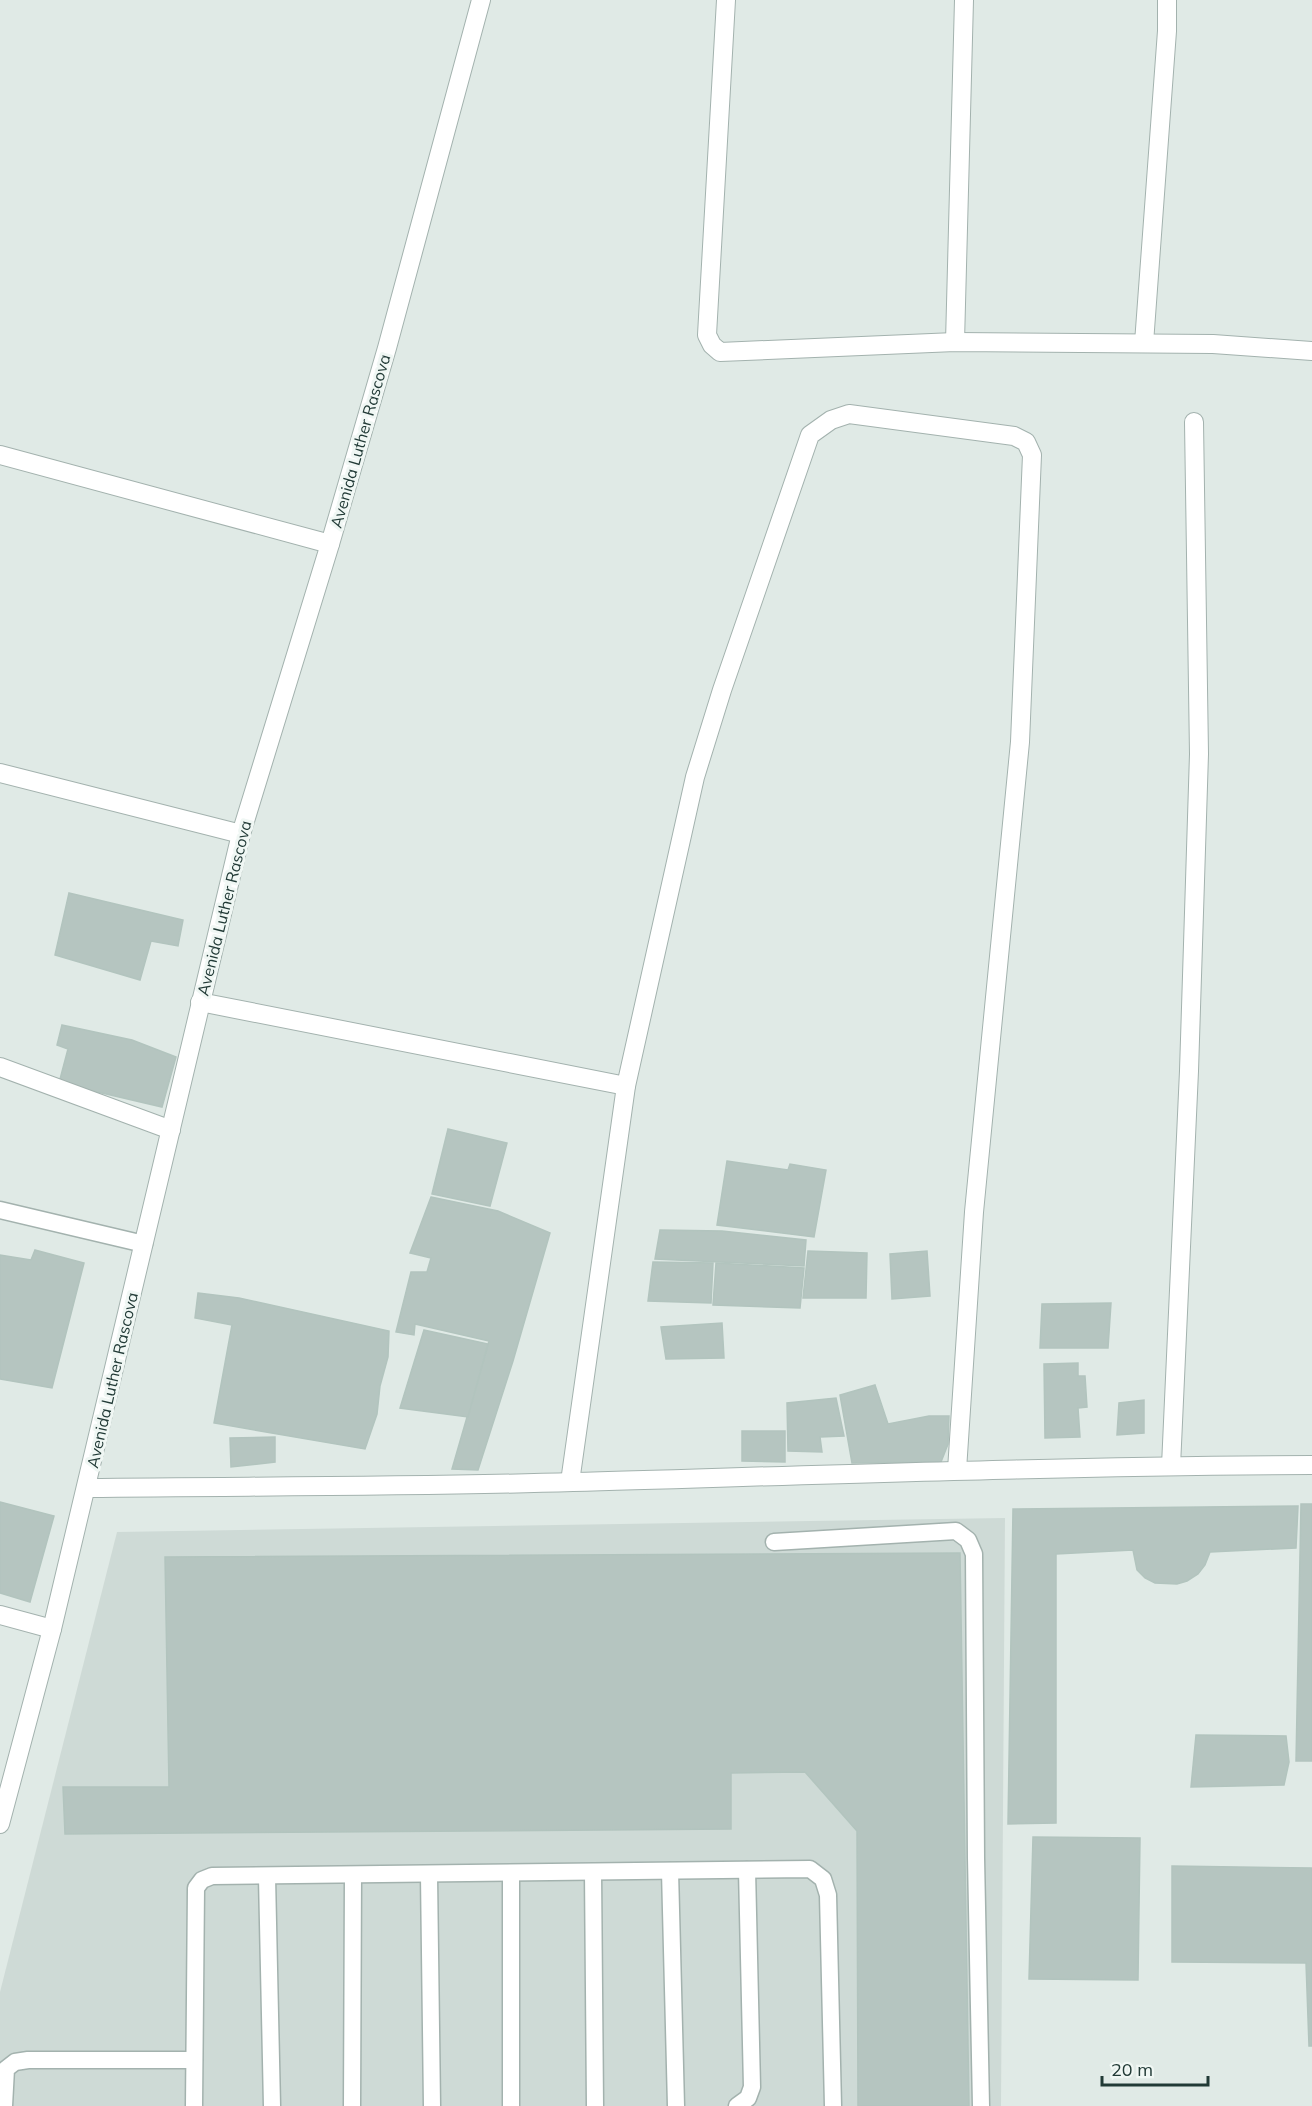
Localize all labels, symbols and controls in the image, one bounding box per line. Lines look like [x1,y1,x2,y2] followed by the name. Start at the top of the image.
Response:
[326,352,394,530] street label: Avenida Luther Rascova
[193,818,255,998] street label: Avenida Luther Rascova
[82,1290,142,1470] street label: Avenida Luther Rascova
[1102,2049,1208,2087] scale bar
[1111,2058,1153,2081] text: 20 m

